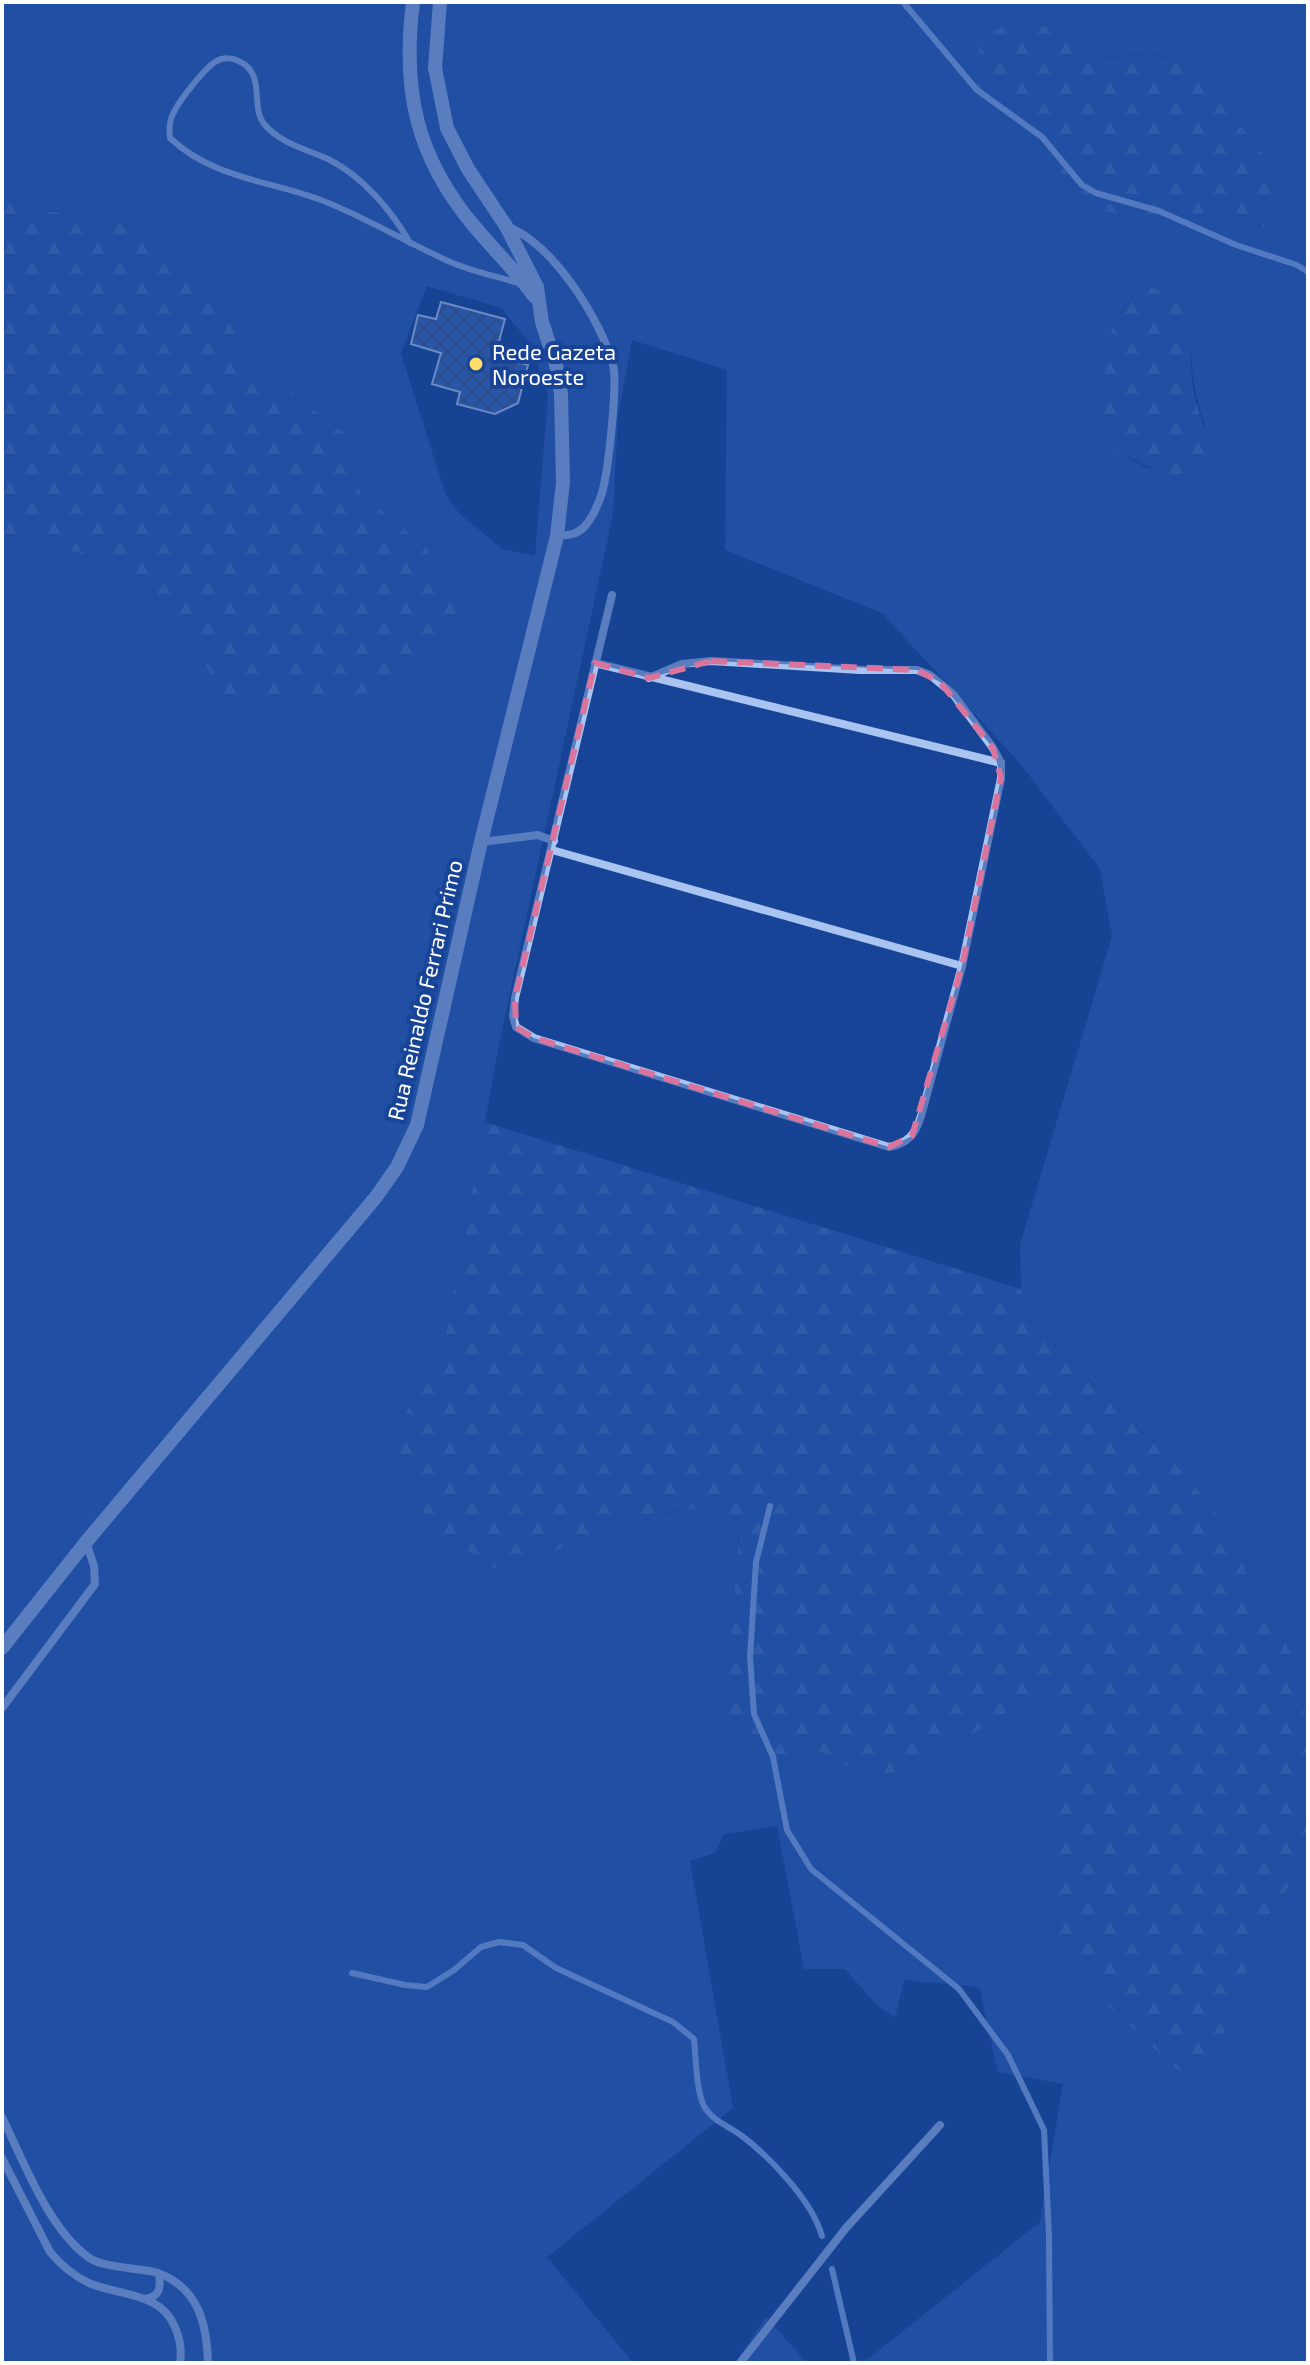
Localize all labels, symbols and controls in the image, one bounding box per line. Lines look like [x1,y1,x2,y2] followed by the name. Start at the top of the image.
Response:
[492,338,616,389] place label: Rede Gazeta Noroeste
[467,355,485,373] marker: Rede Gazeta Noroeste
[381,857,467,1123] street label: Rua Reinaldo Ferrari Primo

